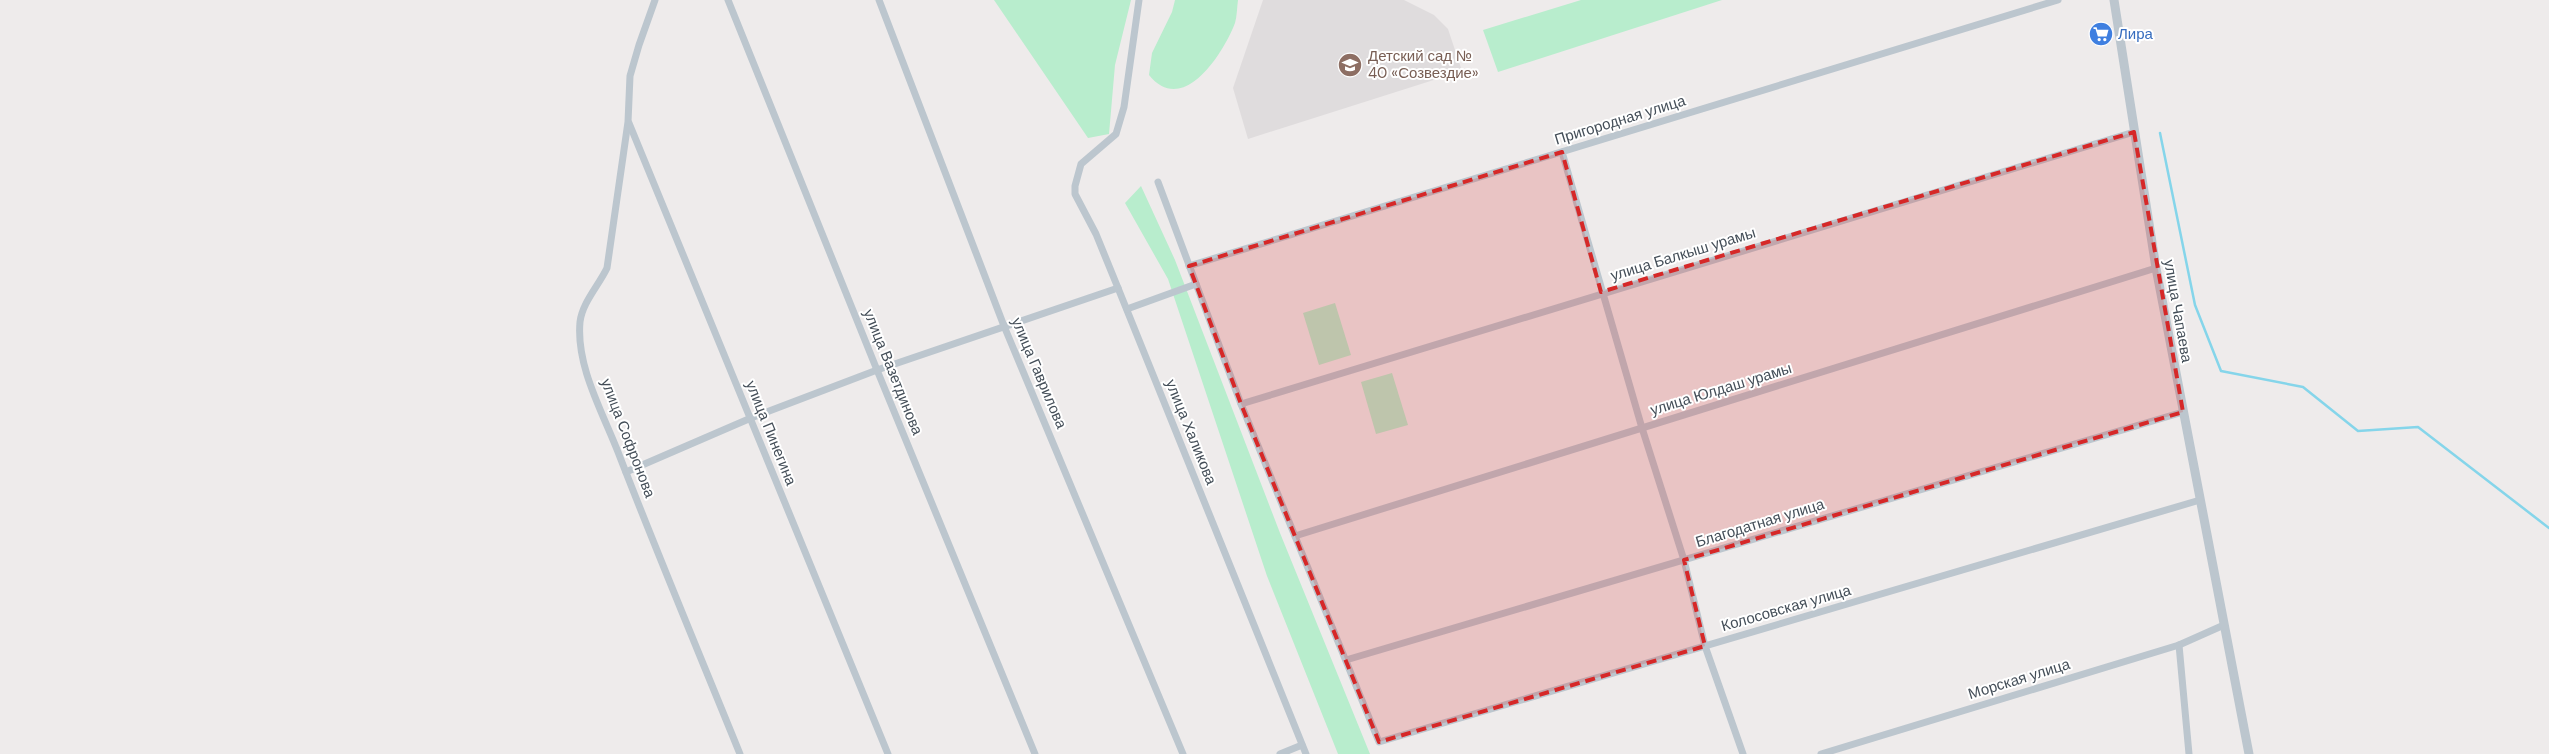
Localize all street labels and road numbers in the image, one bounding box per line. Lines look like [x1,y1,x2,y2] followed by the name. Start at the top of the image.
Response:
[1552,90,1689,149] street label: Пригородная улица
[1608,222,1758,286] street label: улица Балкыш урамы
[2159,258,2197,365] street label: улица Чапаева
[859,306,928,439] street label: улица Вазетдинова
[1007,314,1072,432] street label: улица Гаврилова
[1648,358,1794,420] street label: улица Юлдаш урамы
[596,376,660,501] street label: улица Софронова
[1161,376,1221,488] street label: улица Халикова
[741,378,801,489] street label: улица Пинегина
[1693,494,1827,552] street label: Благодатная улица
[1719,580,1854,636] street label: Колосовская улица
[1966,654,2073,704] street label: Морская улица

